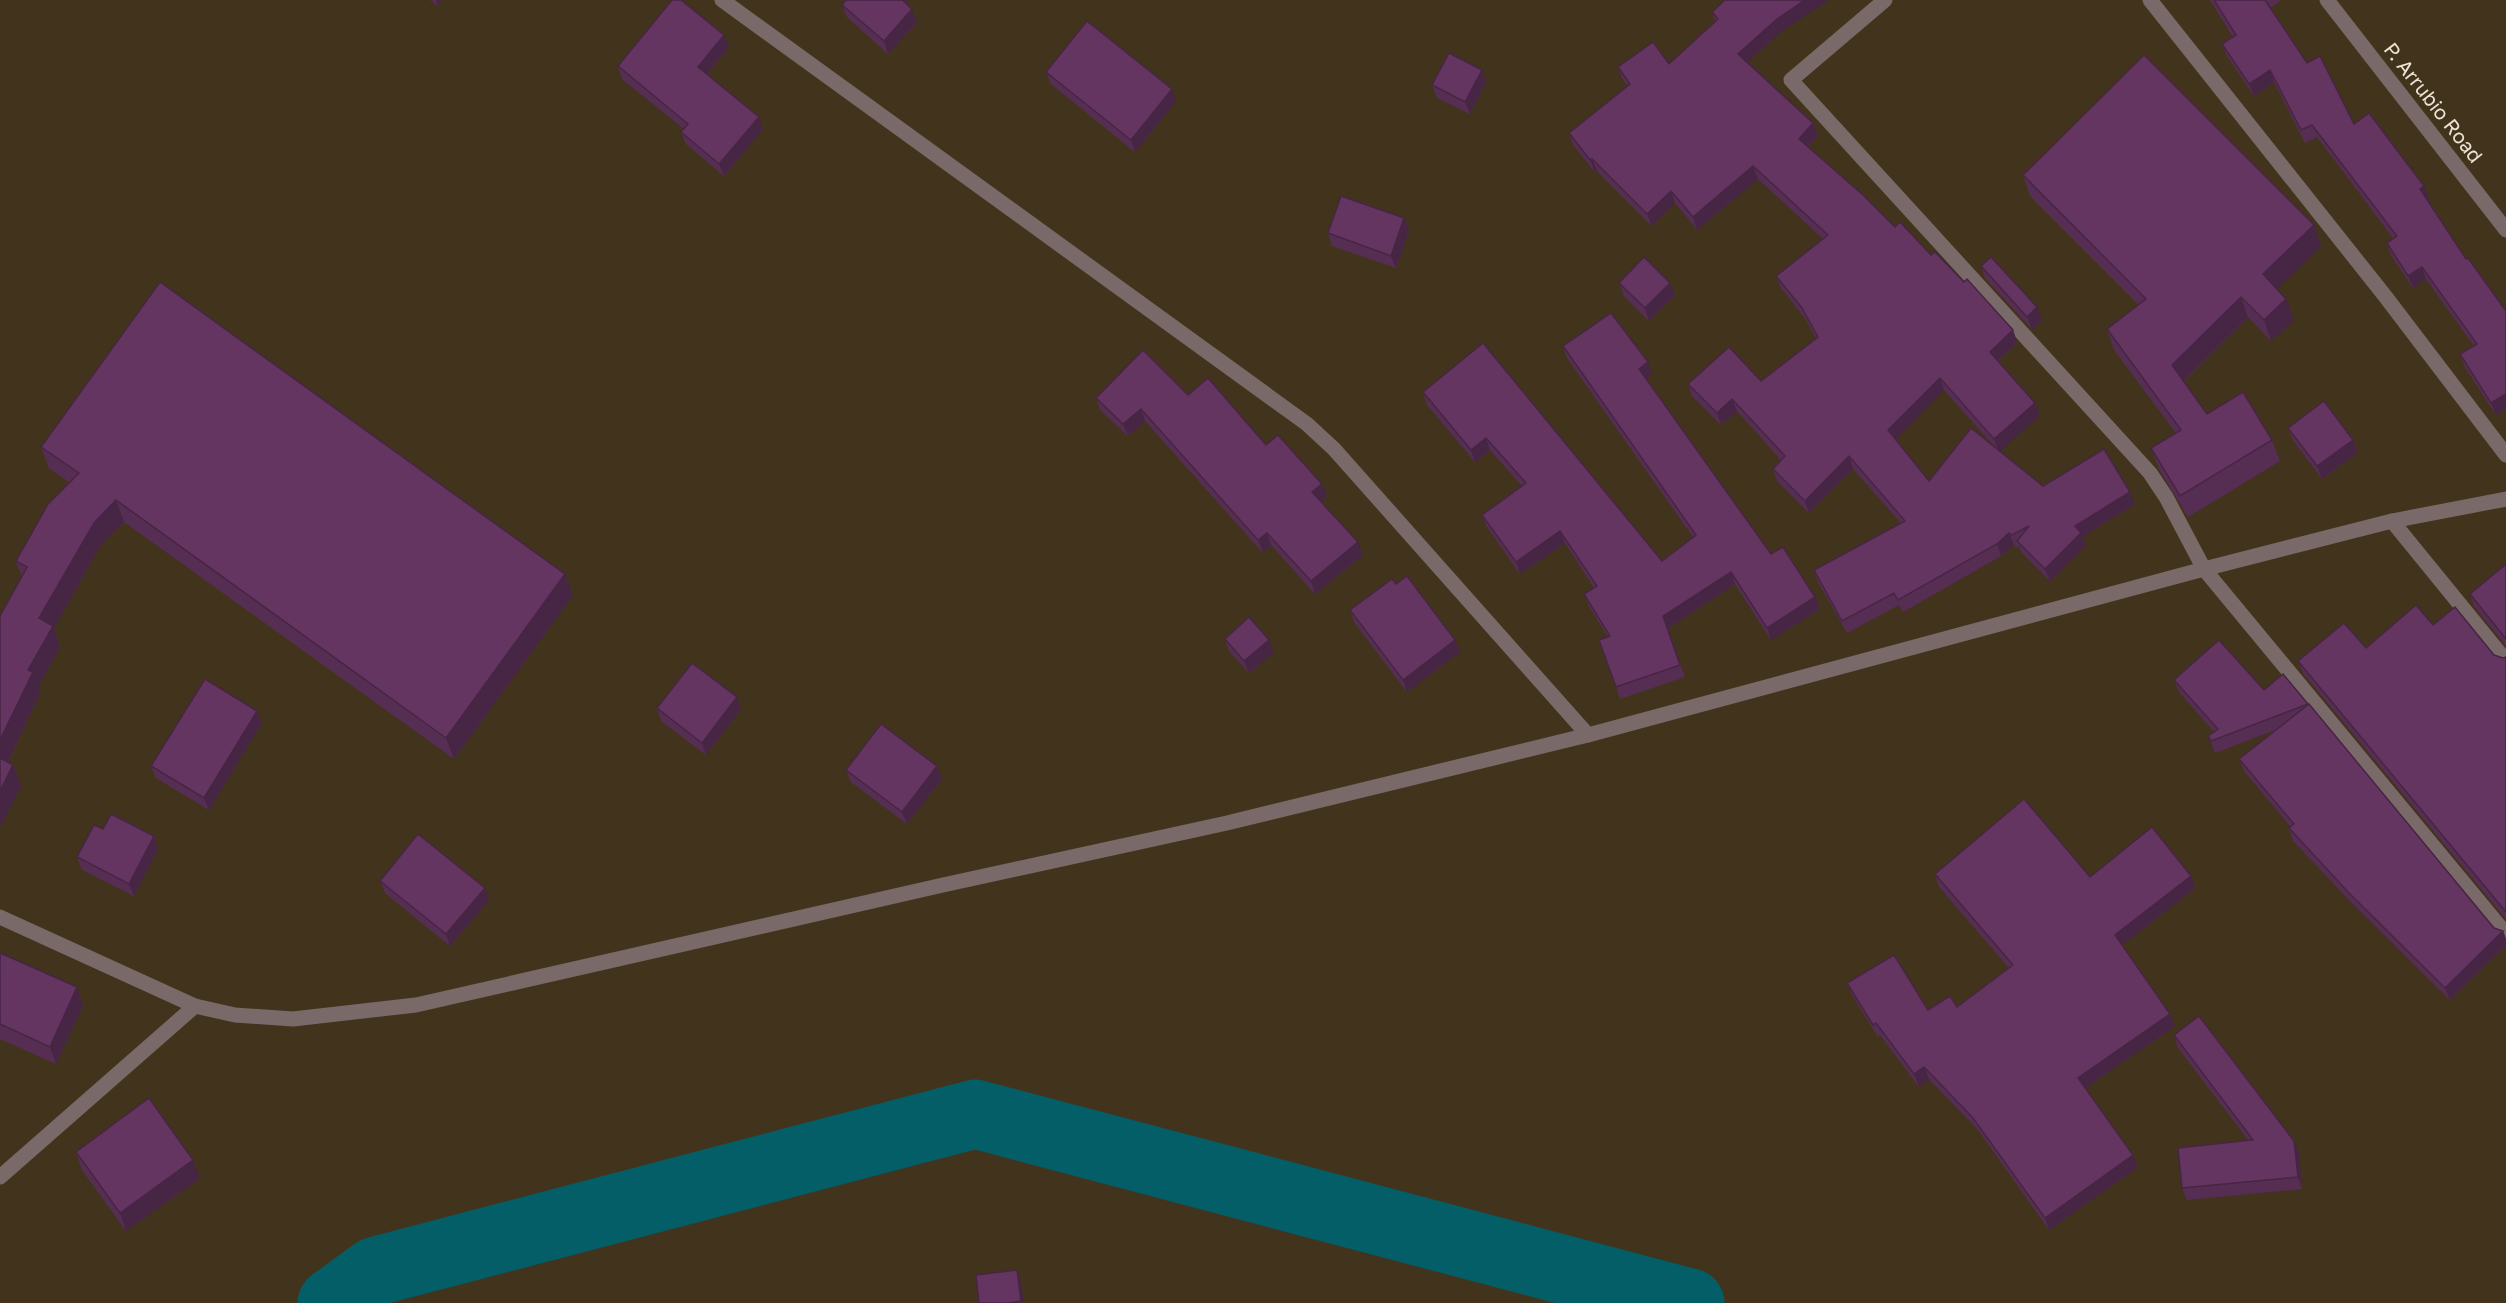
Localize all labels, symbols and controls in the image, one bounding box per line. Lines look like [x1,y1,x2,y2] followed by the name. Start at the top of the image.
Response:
[2380,37,2488,167] street label: P. Arrubio Road

